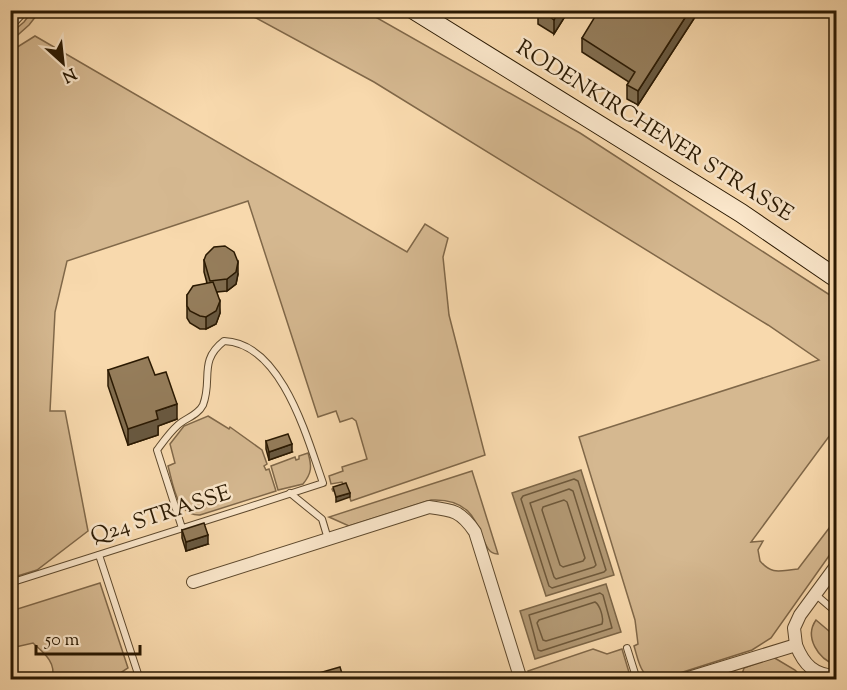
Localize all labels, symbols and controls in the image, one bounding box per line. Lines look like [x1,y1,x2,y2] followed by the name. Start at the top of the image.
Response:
[33,33,93,93] north arrow
[509,33,799,231] street label: RODENKIRCHENER STRASSE
[58,61,80,87] text: N
[87,478,235,554] street label: Q24 STRASSE
[36,618,140,656] scale bar
[44,628,80,654] text: 50 m

